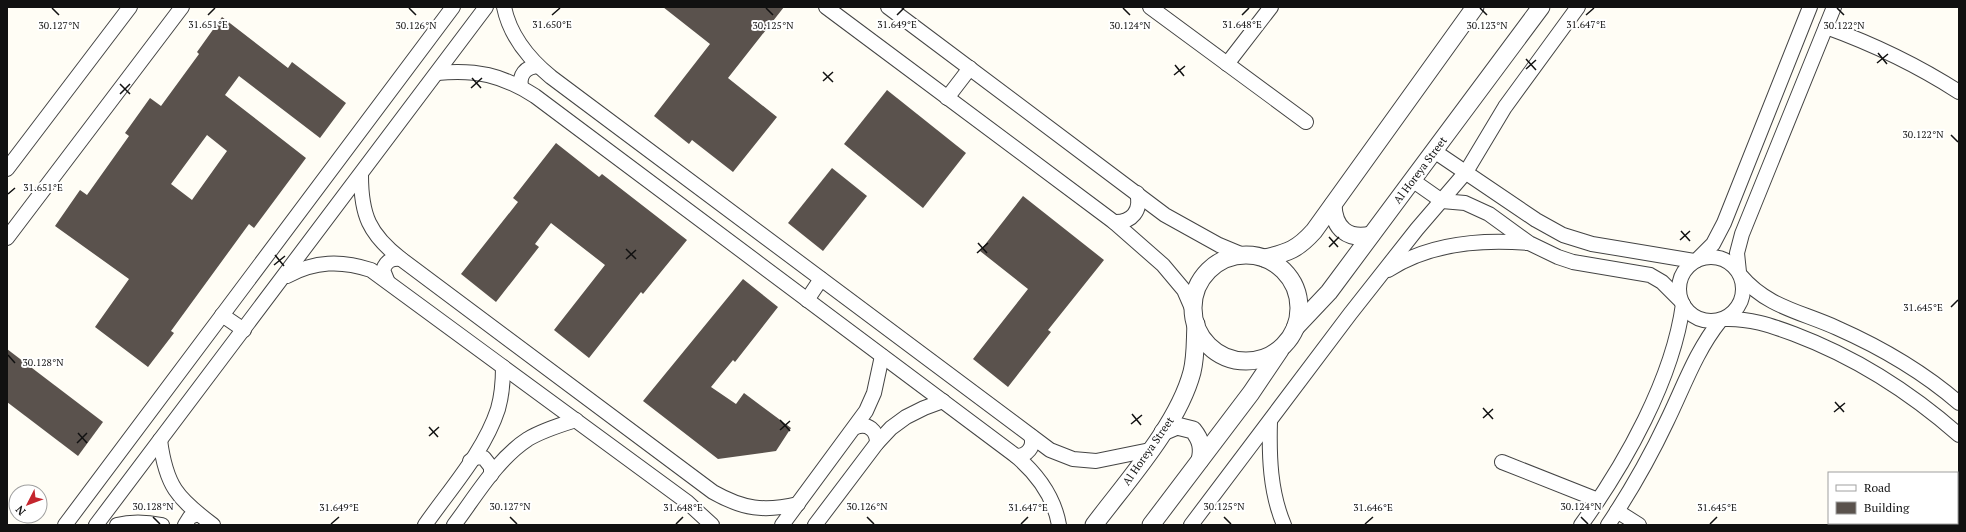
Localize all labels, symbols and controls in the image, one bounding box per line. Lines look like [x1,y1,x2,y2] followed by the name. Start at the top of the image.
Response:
[188,18,228,31] text: 31.651°E
[532,18,572,31] text: 31.650°E
[877,18,917,31] text: 31.649°E
[1222,18,1262,31] text: 31.648°E
[1566,18,1606,31] text: 31.647°E
[39,19,80,32] text: 30.127°N
[396,19,437,32] text: 30.126°N
[753,19,794,32] text: 30.125°N
[1110,19,1151,32] text: 30.124°N
[1467,19,1508,32] text: 30.123°N
[1824,19,1865,32] text: 30.122°N
[1903,128,1944,141] text: 30.122°N
[1390,134,1450,206] street label: Al Horeya Street
[23,181,63,194] text: 31.651°E
[1903,301,1943,314] text: 31.645°E
[23,356,64,369] text: 30.128°N
[1119,414,1177,488] street label: Al Horeya Street
[1828,472,1958,524] legend
[1864,480,1891,495] text: Road
[8,484,48,524] north arrow
[133,500,174,513] text: 30.128°N
[490,500,531,513] text: 30.127°N
[847,500,888,513] text: 30.126°N
[1204,500,1245,513] text: 30.125°N
[1561,500,1602,513] text: 30.124°N
[1864,500,1910,515] text: Building
[319,501,359,514] text: 31.649°E
[663,501,703,514] text: 31.648°E
[1008,501,1048,514] text: 31.647°E
[1353,501,1393,514] text: 31.646°E
[1697,501,1737,514] text: 31.645°E
[12,502,29,518] text: N

